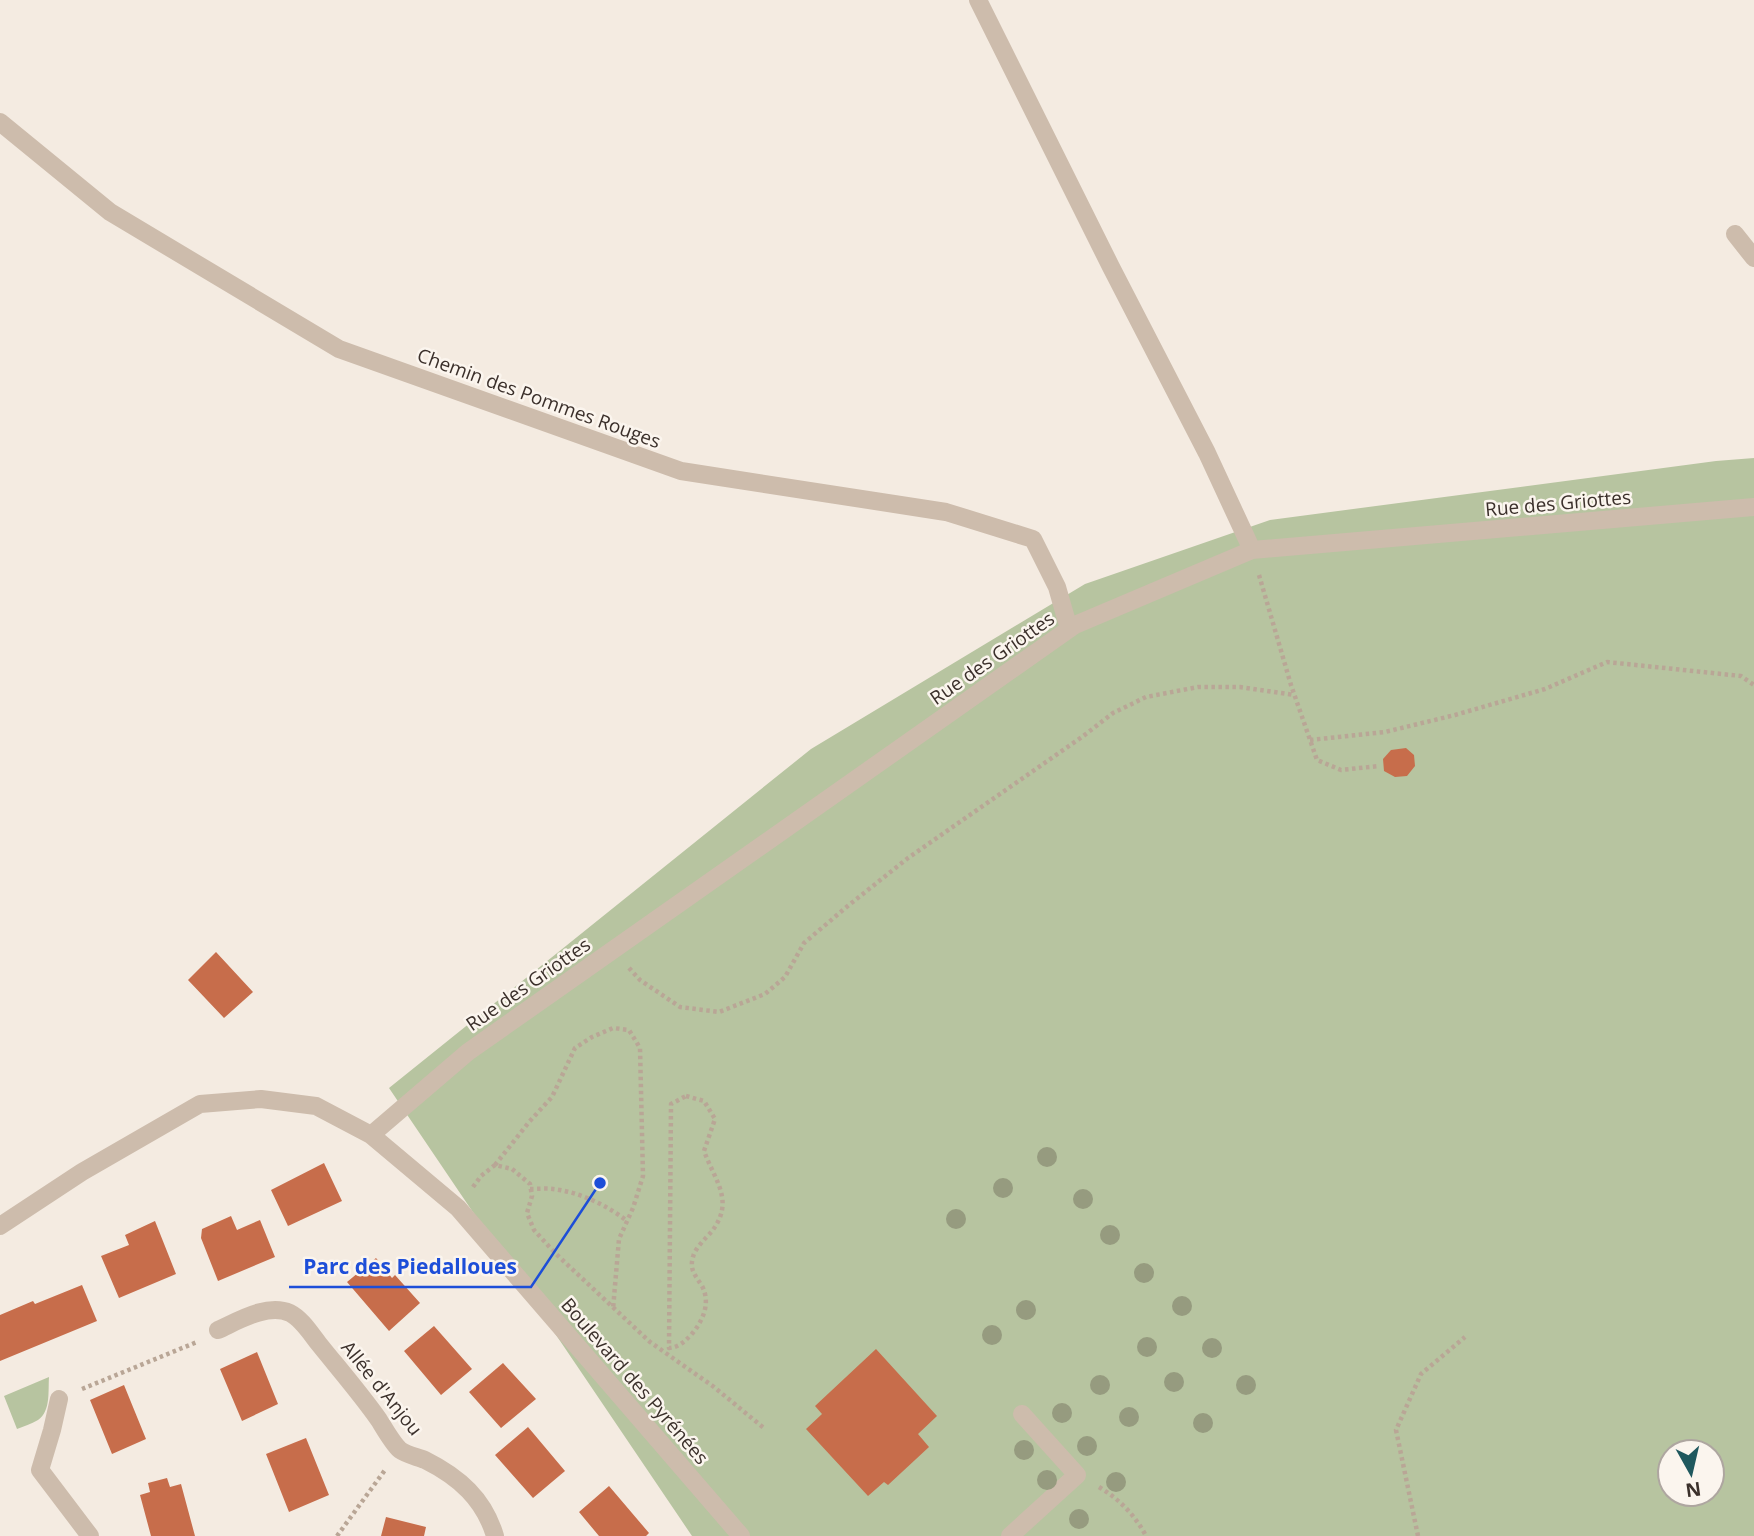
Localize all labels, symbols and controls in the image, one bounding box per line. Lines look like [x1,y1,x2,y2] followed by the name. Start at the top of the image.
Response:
[414,342,664,454] street label: Chemin des Pommes Rouges
[1484,484,1632,522] street label: Rue des Griottes
[925,605,1059,711] street label: Rue des Griottes
[461,931,595,1037] street label: Rue des Griottes
[289,1245,531,1287] callout: Parc des Piedalloues
[303,1252,517,1280] text: Parc des Piedalloues
[555,1292,715,1470] street label: Boulevard des Pyrénées
[336,1335,428,1441] street label: Allée d'Anjou
[1656,1438,1726,1508] north arrow
[1684,1476,1703,1504] text: N

